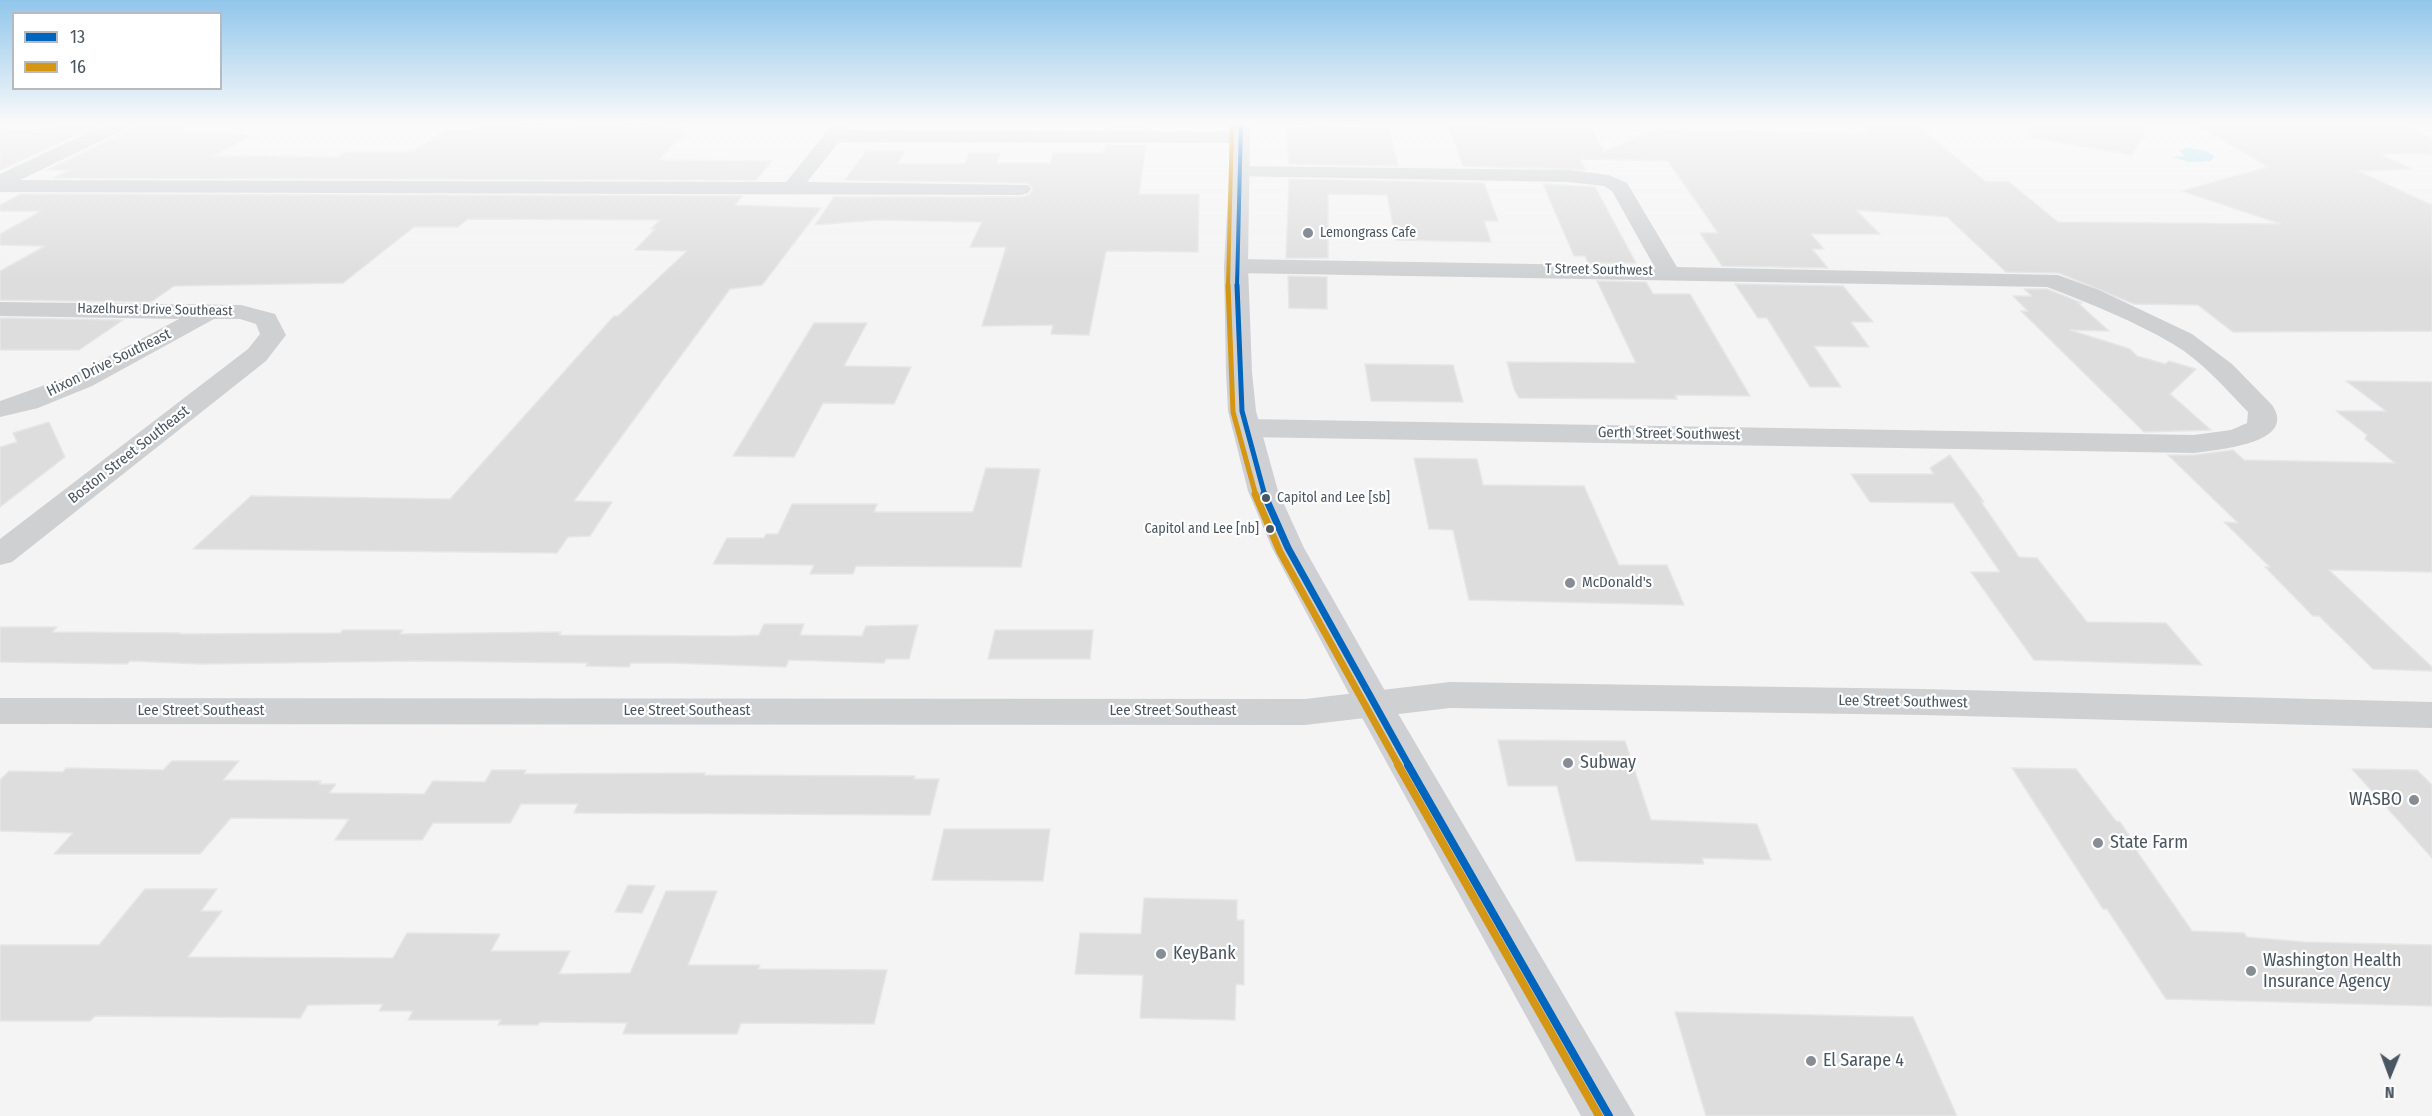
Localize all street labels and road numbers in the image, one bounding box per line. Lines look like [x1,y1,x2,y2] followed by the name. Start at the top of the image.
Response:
[1545,261,1653,279] street label: T Street Southwest
[77,300,233,320] street label: Hazelhurst Drive Southeast
[44,325,174,401] street label: Hixon Drive Southeast
[65,402,193,508] street label: Boston Street Southeast
[1598,424,1740,444] street label: Gerth Street Southwest
[1838,692,1968,712] street label: Lee Street Southwest
[138,702,264,720] street label: Lee Street Southeast
[624,702,750,720] street label: Lee Street Southeast
[1110,702,1236,720] street label: Lee Street Southeast

